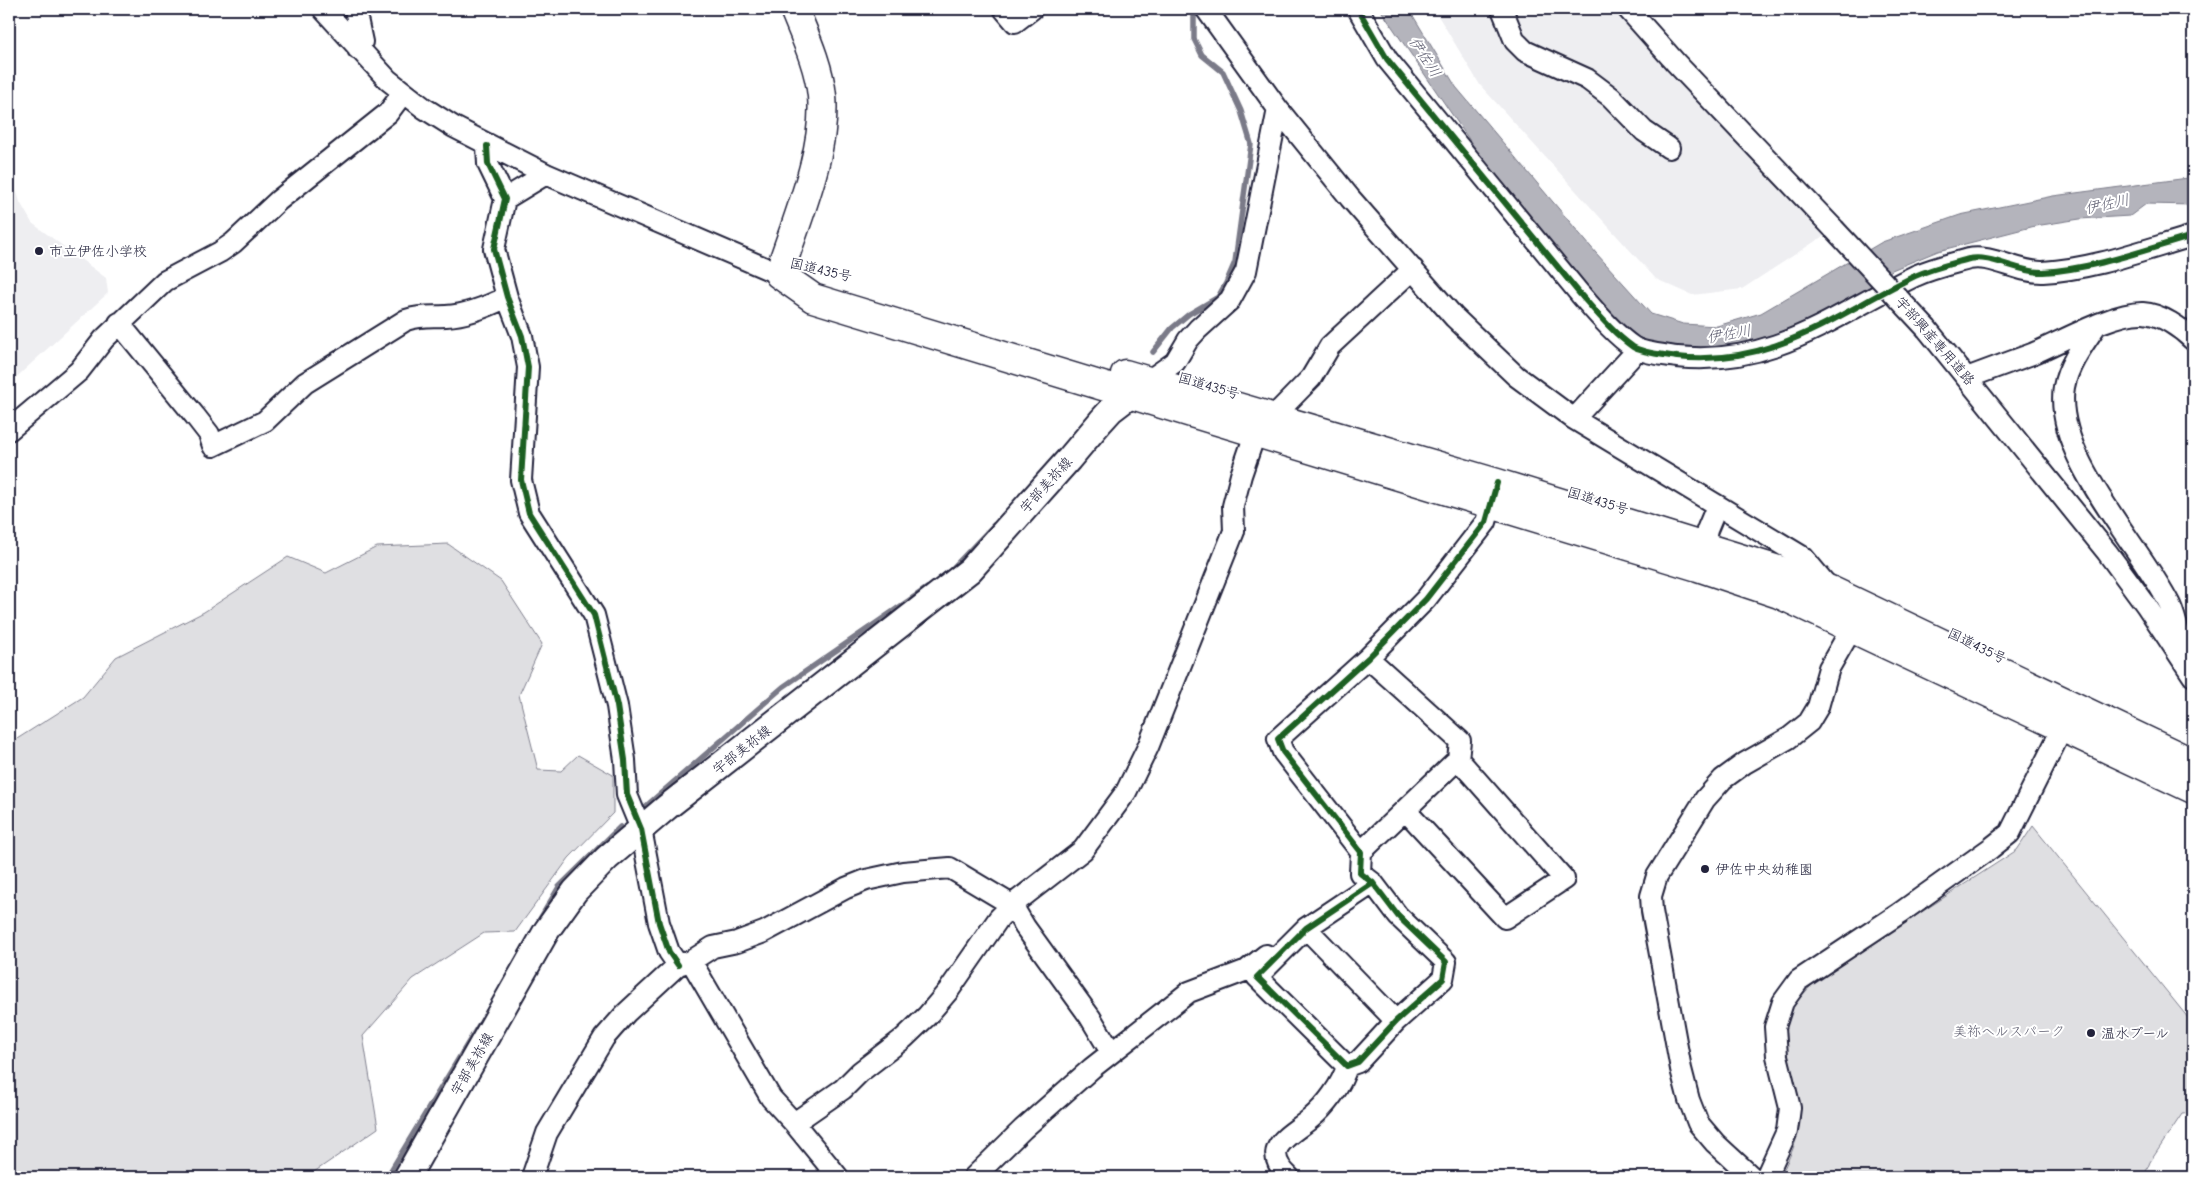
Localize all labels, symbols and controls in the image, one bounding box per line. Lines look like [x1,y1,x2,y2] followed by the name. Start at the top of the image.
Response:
[1405,33,1445,81] water label: 伊佐川
[2083,191,2131,217] water label: 伊佐川
[49,243,147,260] place label: 市立伊佐小学校
[33,245,45,257] marker: 市立伊佐小学校
[788,255,854,285] street label: 国道435号
[1892,293,1978,389] street label: 宇部興産専用道路
[1705,321,1753,347] water label: 伊佐川
[1176,369,1242,403] street label: 国道435号
[1016,453,1076,517] street label: 宇部美祢線
[1565,484,1631,518] street label: 国道435号
[1945,624,2009,668] street label: 国道435号
[709,722,775,778] street label: 宇部美祢線
[1715,861,1813,878] place label: 伊佐中央幼稚園
[1699,863,1711,875] marker: 伊佐中央幼稚園
[1953,1023,2065,1040] park label: 美祢ヘルスパーク
[2101,1025,2169,1042] place label: 温水プール
[2085,1027,2097,1039] marker: 温水プール
[447,1029,497,1099] street label: 宇部美祢線

